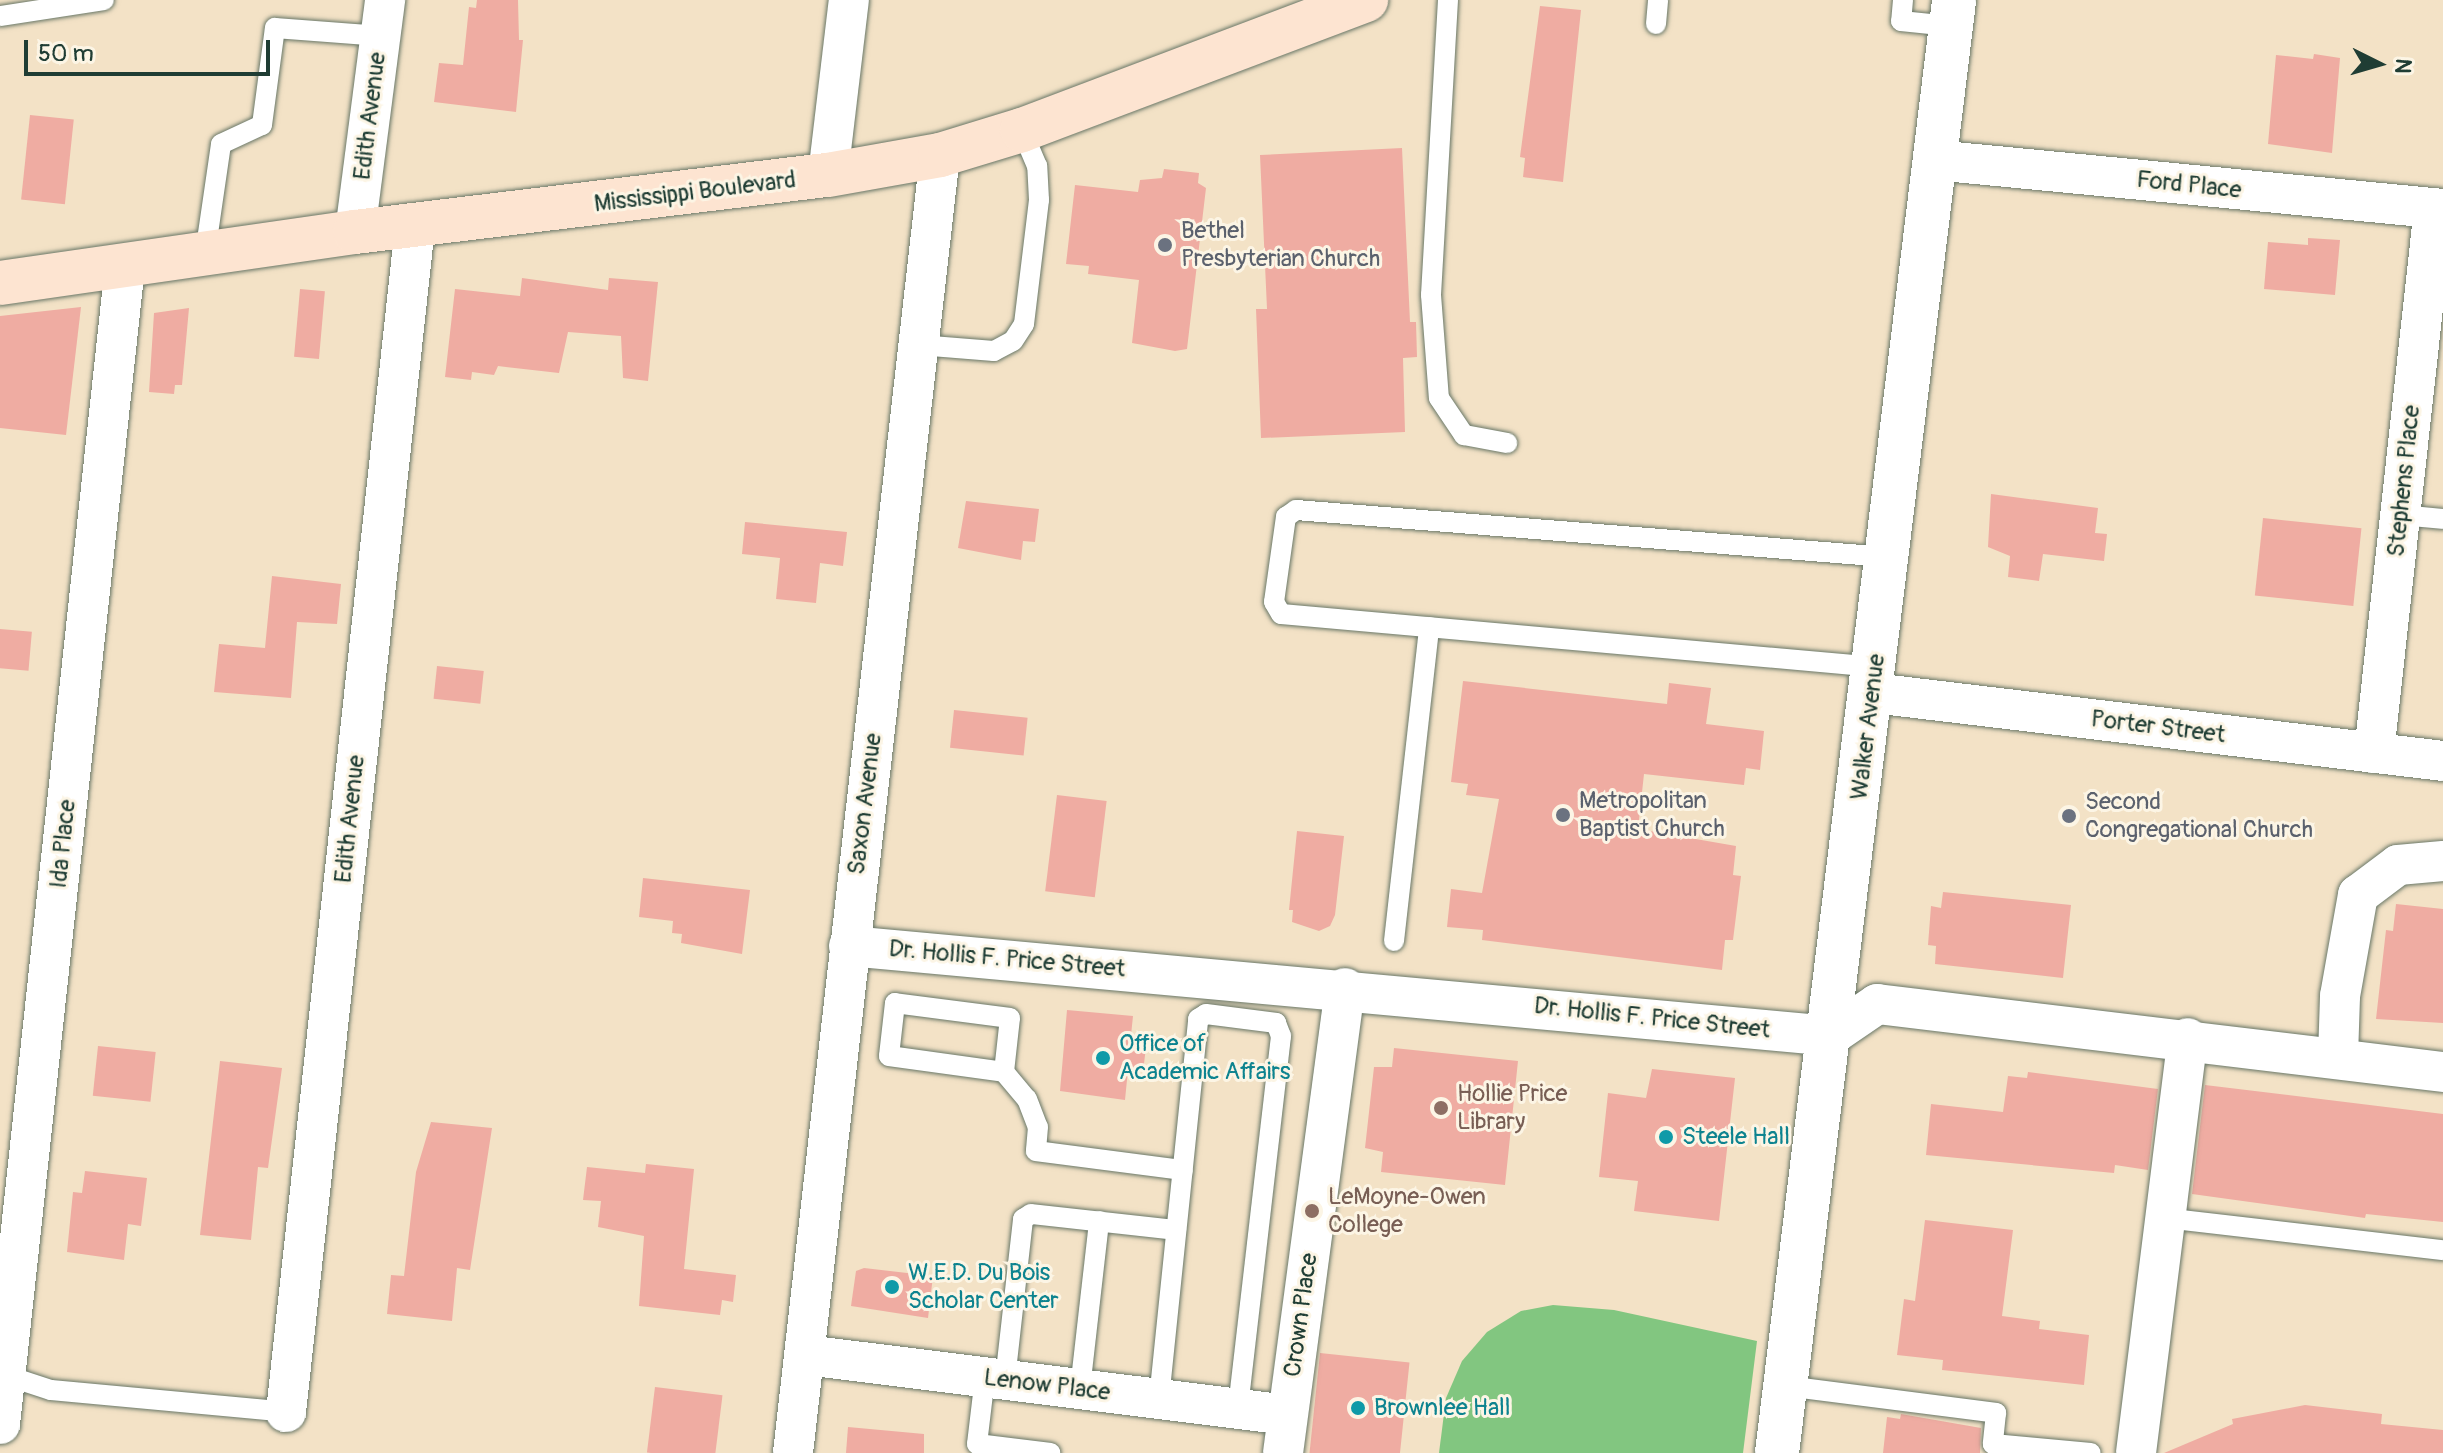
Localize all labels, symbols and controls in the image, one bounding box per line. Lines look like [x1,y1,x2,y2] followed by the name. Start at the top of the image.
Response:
[28,24,274,74] scale bar
[2339,24,2419,104] north arrow
[38,39,94,68] text: 50 m
[348,51,392,181] street label: Edith Avenue
[2388,57,2418,75] text: N
[592,165,798,219] street label: Mississippi Boulevard
[2135,165,2243,205] street label: Ford Place
[1181,217,1380,273] place label: Bethel Presbyterian Church
[1156,236,1174,254] marker: Bethel Presbyterian Church
[2382,404,2426,558] street label: Stephens Place
[1845,652,1891,802] street label: Walker Avenue
[2089,704,2227,750] street label: Porter Street
[842,732,888,876] street label: Saxon Avenue
[329,754,371,884] street label: Edith Avenue
[1579,787,1725,843] place label: Metropolitan Baptist Church
[2085,788,2313,844] place label: Second Congregational Church
[44,798,82,890] street label: Ida Place
[1554,806,1572,824] marker: Metropolitan Baptist Church
[2060,807,2078,825] marker: Second Congregational Church
[888,934,1126,984] street label: Dr. Hollis F. Price Street
[1533,991,1771,1045] street label: Dr. Hollis F. Price Street
[1119,1030,1291,1086] place label: Office of Academic Affairs
[1094,1049,1112,1067] marker: Office of Academic Affairs
[1457,1080,1567,1136] place label: Hollie Price Library
[1432,1099,1450,1117] marker: Hollie Price Library
[1682,1123,1790,1151] place label: Steele Hall
[1657,1128,1675,1146] marker: Steele Hall
[1328,1183,1486,1239] place label: LeMoyne-Owen College
[1303,1202,1321,1220] marker: LeMoyne-Owen College
[1278,1251,1324,1379] street label: Crown Place
[908,1259,1059,1315] place label: W.E.D. Du Bois Scholar Center
[883,1278,901,1296] marker: W.E.D. Du Bois Scholar Center
[982,1363,1112,1407] street label: Lenow Place
[1374,1394,1510,1422] place label: Brownlee Hall
[1349,1399,1367,1417] marker: Brownlee Hall

